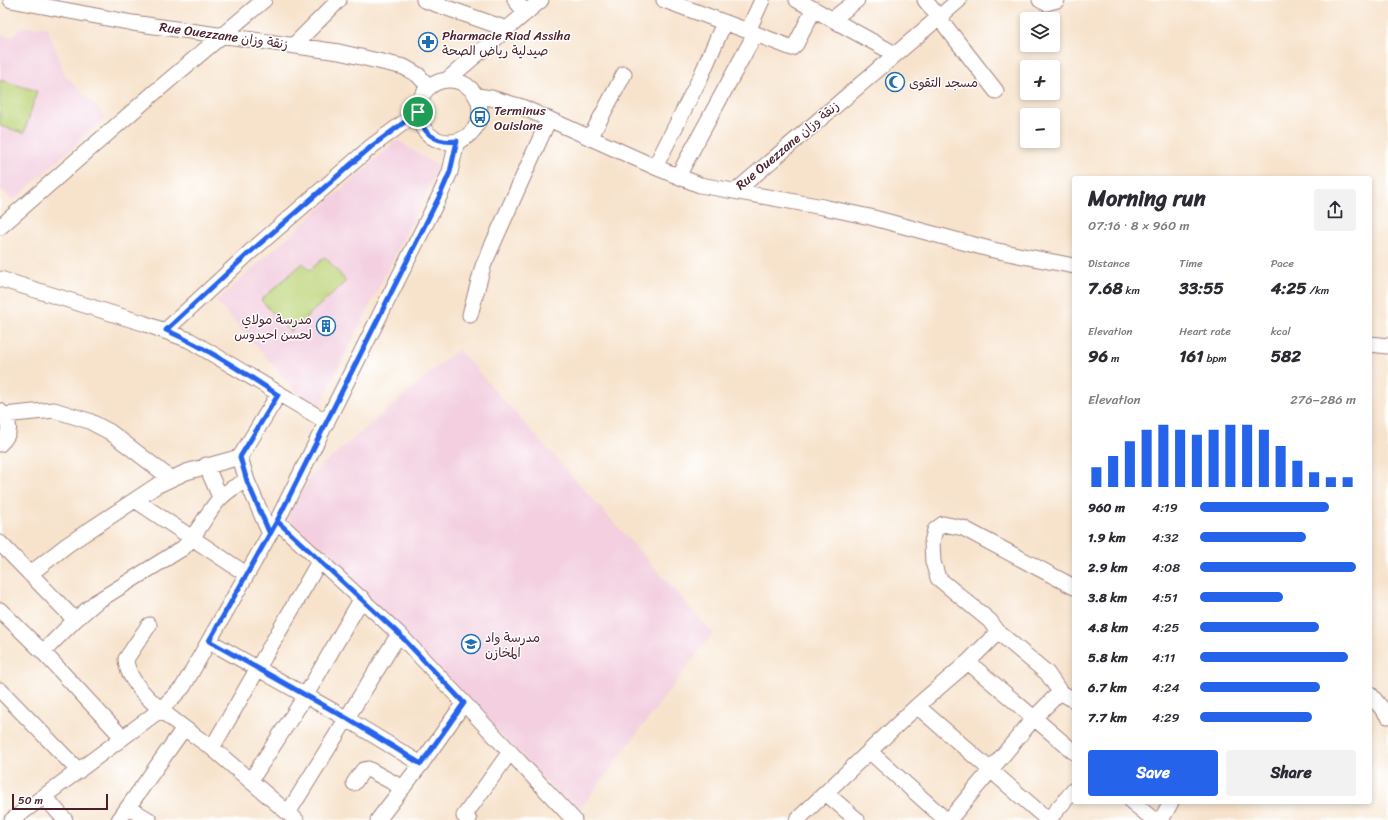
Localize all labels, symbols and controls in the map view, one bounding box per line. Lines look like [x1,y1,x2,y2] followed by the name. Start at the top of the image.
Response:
[1020,12,1060,148] map controls
[1020,12,1060,52] button: layers
[158,15,290,56] street label: Rue Ouezzane زنقة وزان
[442,24,571,62] place label: Pharmacie Riad Assiha صيدلية رياض الصحة
[417,31,439,53] pharmacy icon: Pharmacie Riad Assiha صيدلية رياض الصحة
[1020,60,1060,100] button: +
[884,71,906,93] mosque icon: مسجد التقوى
[909,71,978,94] place label: مسجد التقوى
[401,95,435,129] pin
[730,95,844,196] street label: Rue Ouezzane زنقة وزان
[494,99,547,137] place label: Terminus Ouislane
[407,101,429,123] icon: arrive
[469,106,491,128] bus stop icon: Terminus Ouislane
[1020,108,1060,148] button: −
[1088,179,1206,218] text: Morning run
[1314,189,1356,231] button: share
[1088,214,1190,237] text: 07:16 · 8 × 960 m
[1088,254,1130,273] text: Distance
[1179,254,1203,273] text: Time
[1271,254,1294,273] text: Pace
[1088,273,1123,303] text: 7.68
[1179,273,1224,303] text: 33:55
[1271,273,1307,303] text: 4:25
[1123,281,1140,300] text: km
[1307,281,1329,300] text: /km
[234,308,312,346] place label: مدرسة مولاي لحسن احيدوس
[315,315,337,337] building icon: مدرسة مولاي لحسن احيدوس
[1088,322,1133,341] text: Elevation
[1179,322,1231,341] text: Heart rate
[1271,322,1291,341] text: kcal
[1088,341,1108,371] text: 96
[1179,341,1204,371] text: 161
[1271,341,1301,371] text: 582
[1108,349,1119,368] text: m
[1204,349,1227,368] text: bpm
[1088,388,1141,411] text: Elevation
[1290,388,1356,411] text: 276–286 m
[1088,496,1125,519] text: 960 m
[1152,496,1178,519] text: 4:19
[1088,526,1126,549] text: 1.9 km
[1152,526,1179,549] text: 4:32
[1088,556,1128,579] text: 2.9 km
[1152,556,1180,579] text: 4:08
[1088,586,1127,609] text: 3.8 km
[1152,586,1178,609] text: 4:51
[1088,616,1128,639] text: 4.8 km
[1152,616,1180,639] text: 4:25
[485,626,540,664] place label: مدرسة واد المخازن
[460,633,482,655] school or university icon: مدرسة واد المخازن
[1088,646,1128,669] text: 5.8 km
[1152,646,1175,669] text: 4:11
[1088,676,1127,699] text: 6.7 km
[1152,676,1180,699] text: 4:24
[1088,706,1127,729] text: 7.7 km
[1152,706,1180,729] text: 4:29
[1088,750,1218,796] button: Save
[1226,750,1356,796] button: Share
[18,791,43,810] text: 50 m
[12,792,108,811] scale bar

